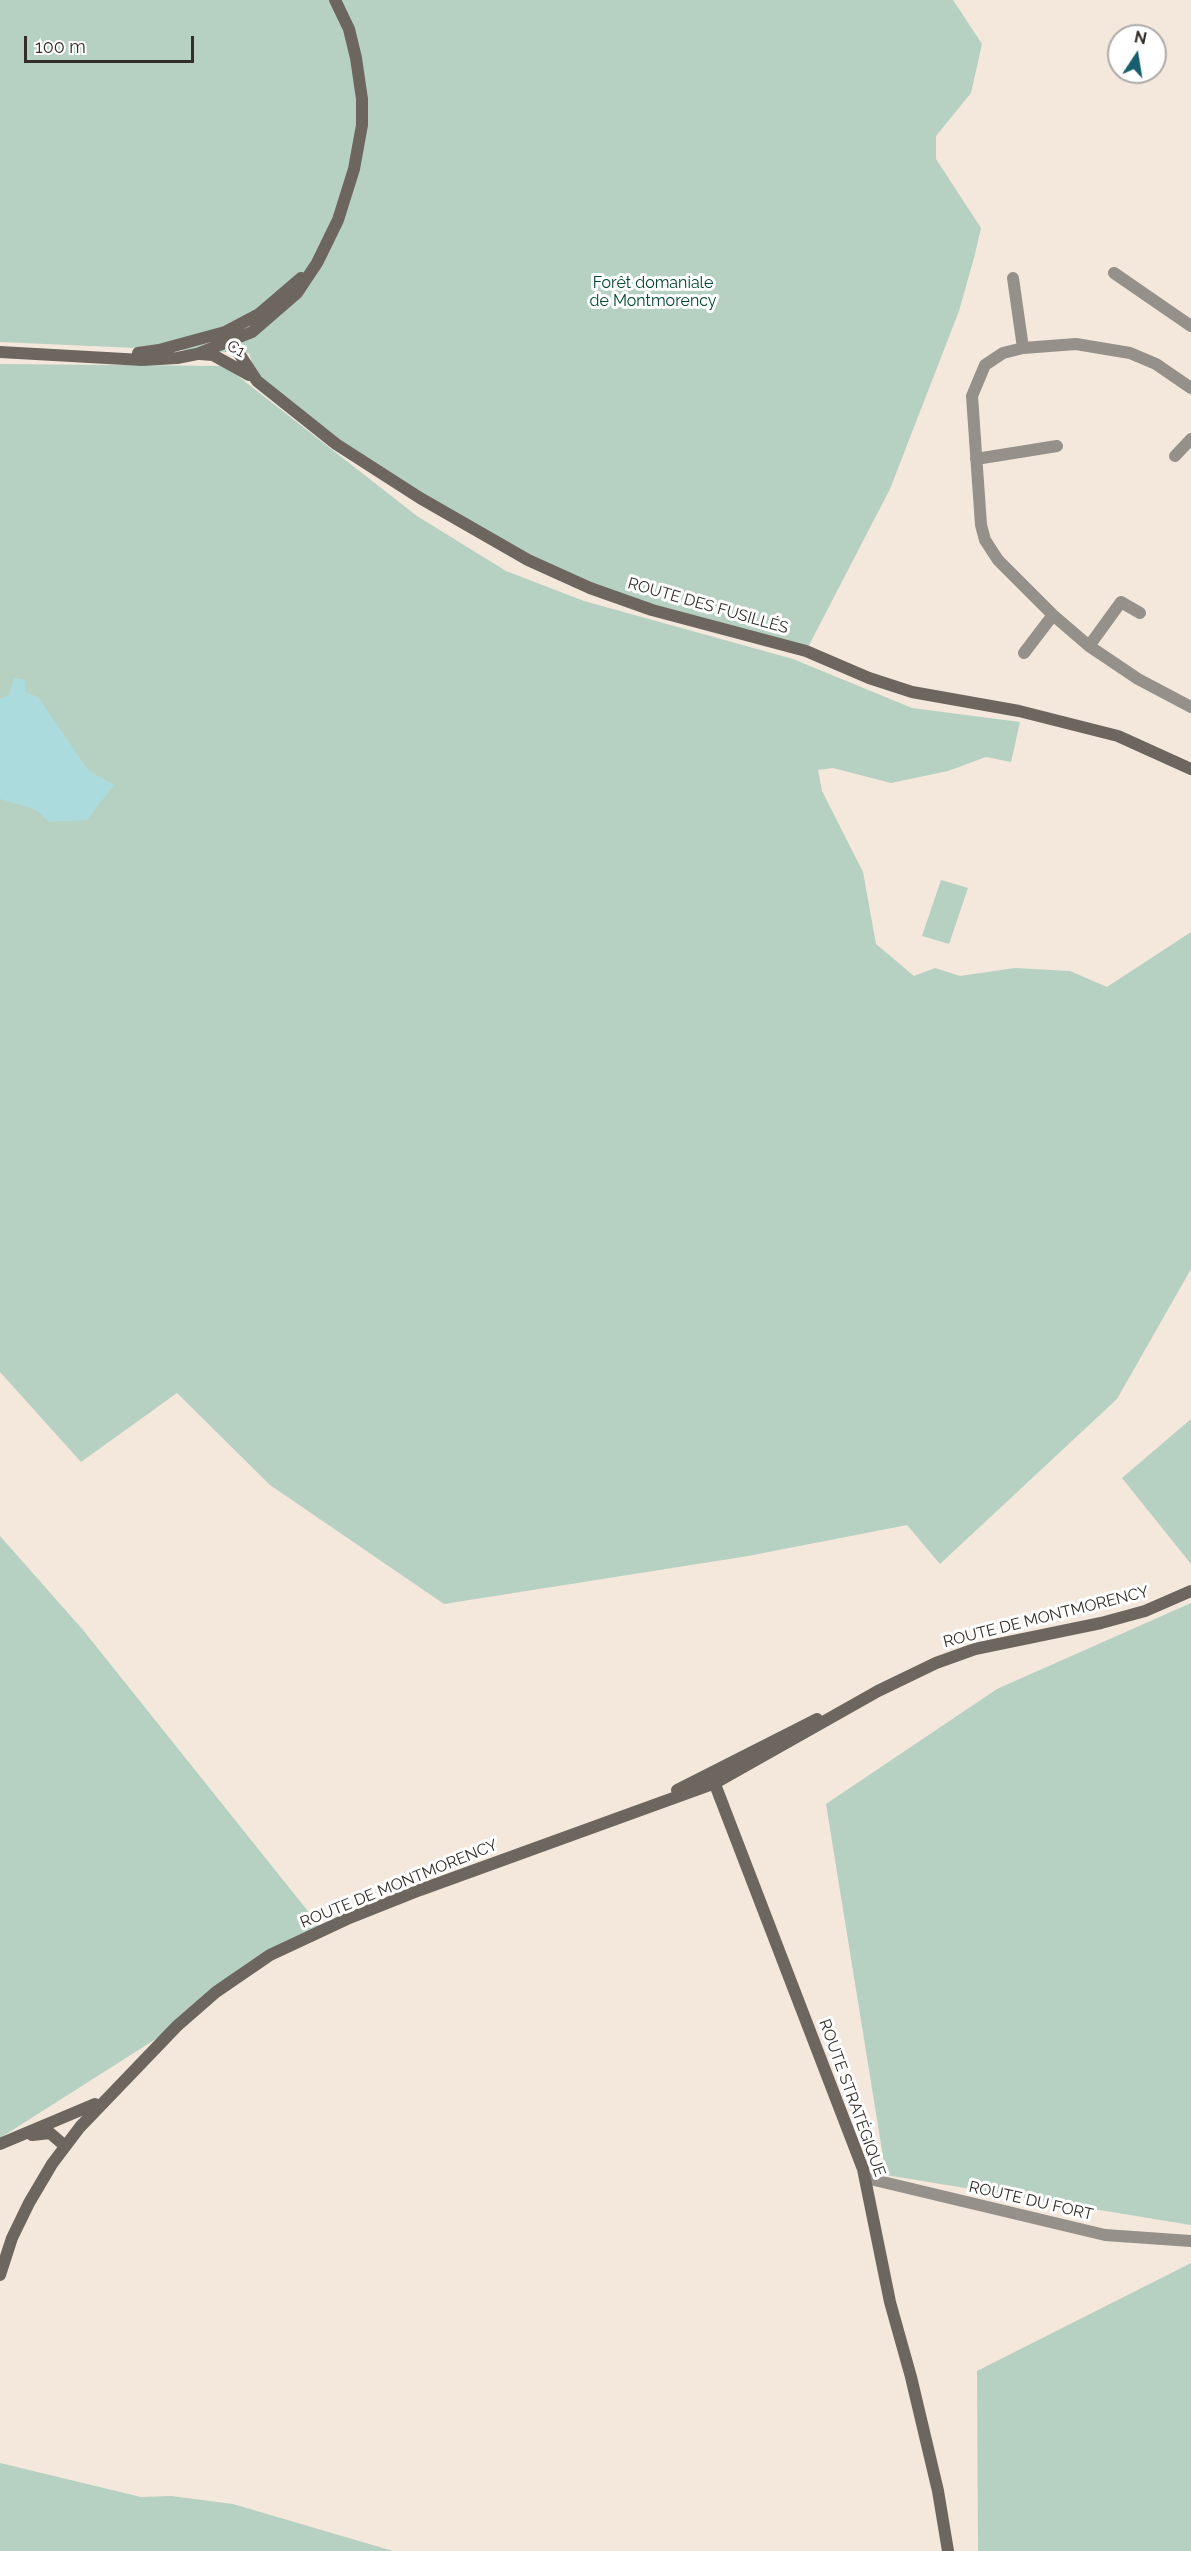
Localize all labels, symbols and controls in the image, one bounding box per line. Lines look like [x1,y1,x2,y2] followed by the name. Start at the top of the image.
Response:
[27,24,196,62] scale bar
[1107,24,1167,84] north arrow
[1132,27,1148,48] text: N
[35,36,86,57] text: 100 m
[589,273,717,311] park label: Forêt domaniale de Montmorency
[224,336,248,362] street label: C1
[625,574,791,638] street label: ROUTE DES FUSILLÉS
[941,1582,1151,1652] street label: ROUTE DE MONTMORENCY
[297,1836,501,1932] street label: ROUTE DE MONTMORENCY
[815,2017,889,2179] street label: ROUTE STRATÉGIQUE
[967,2177,1095,2225] street label: ROUTE DU FORT

